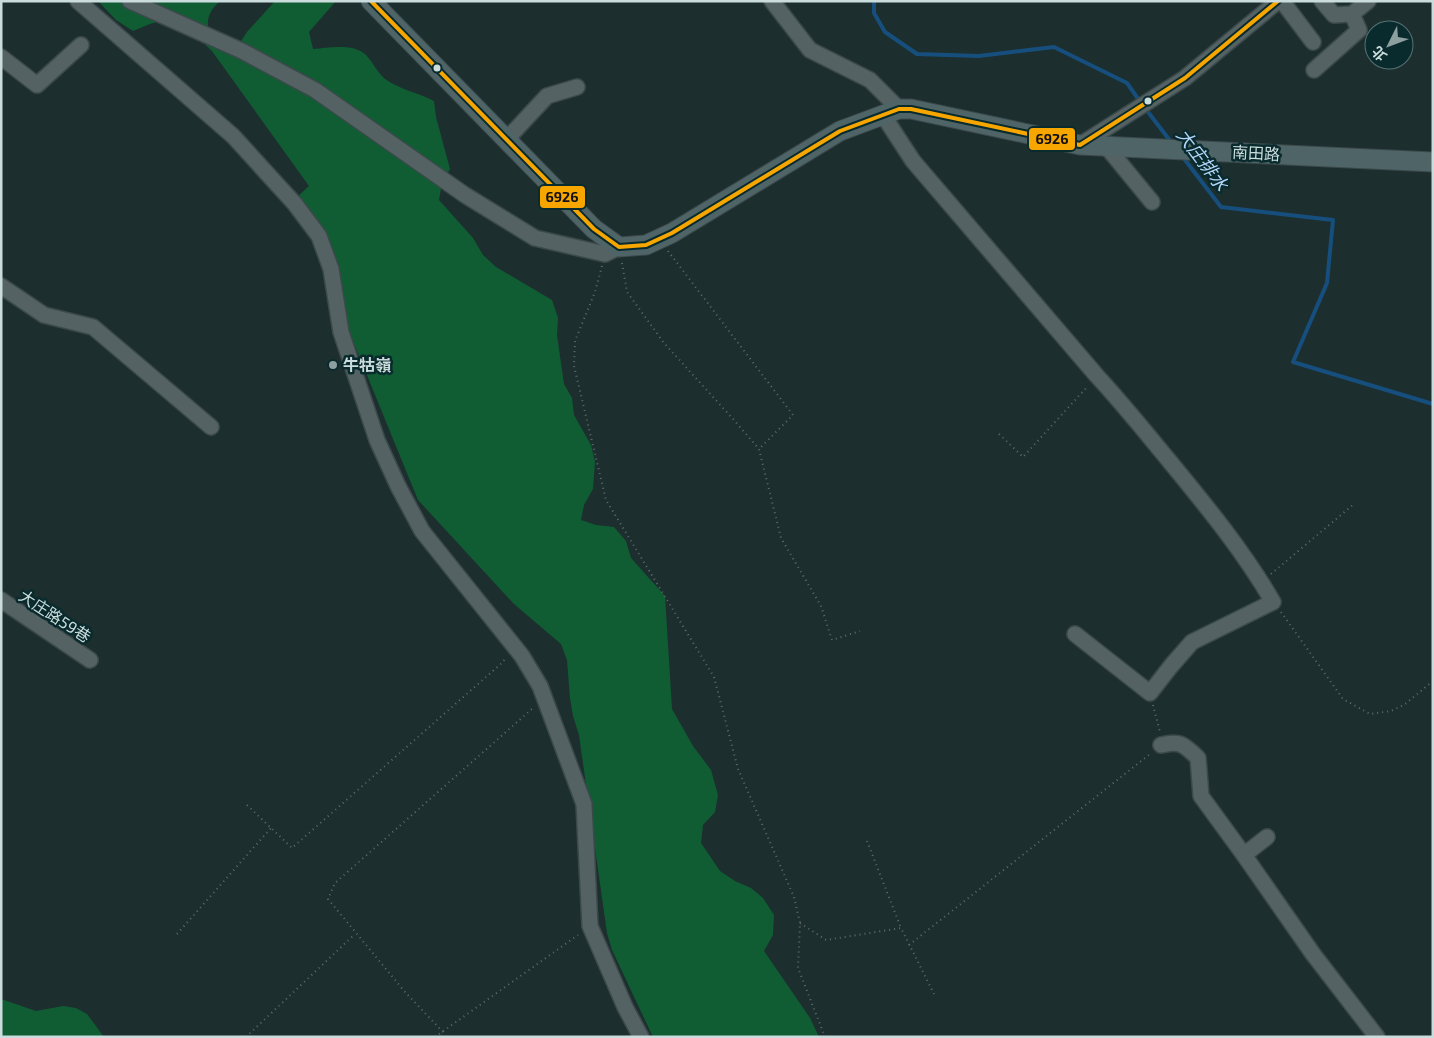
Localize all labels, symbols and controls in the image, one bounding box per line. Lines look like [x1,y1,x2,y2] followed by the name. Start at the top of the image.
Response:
[1364,20,1414,70] north arrow
[1368,43,1390,65] text: 北
[432,63,442,73] unlabelled marker
[1143,96,1153,106] unlabelled marker
[1172,124,1234,196] water label: 大庄排水
[1028,127,1076,151] line badge: 6926
[1036,130,1068,147] text: 6926
[1232,142,1280,163] street label: 南田路
[539,185,586,209] line badge: 6926
[546,188,578,205] text: 6926
[343,355,391,374] place label: 牛牯嶺
[327,359,339,371] marker: 牛牯嶺
[16,585,95,646] street label: 大庄路59巷

